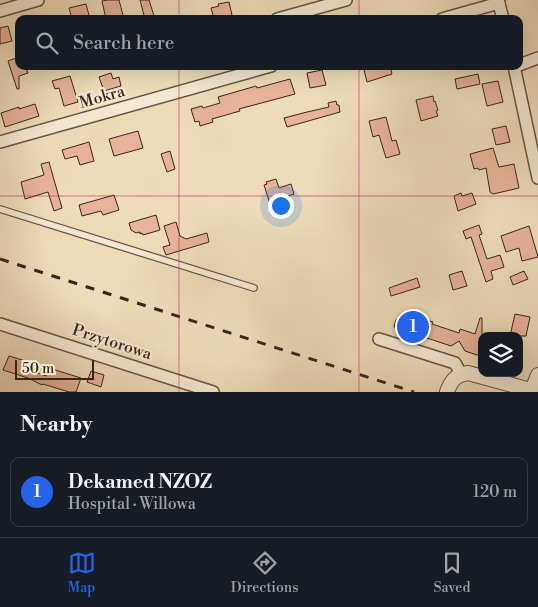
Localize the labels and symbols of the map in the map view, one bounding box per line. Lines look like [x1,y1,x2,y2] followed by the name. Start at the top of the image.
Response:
[77,81,128,113] street label: Mokra
[268,193,294,219] your location
[397,308,429,346] pin: 1
[70,320,155,365] street label: Przytorowa
[15,357,94,380] scale bar

